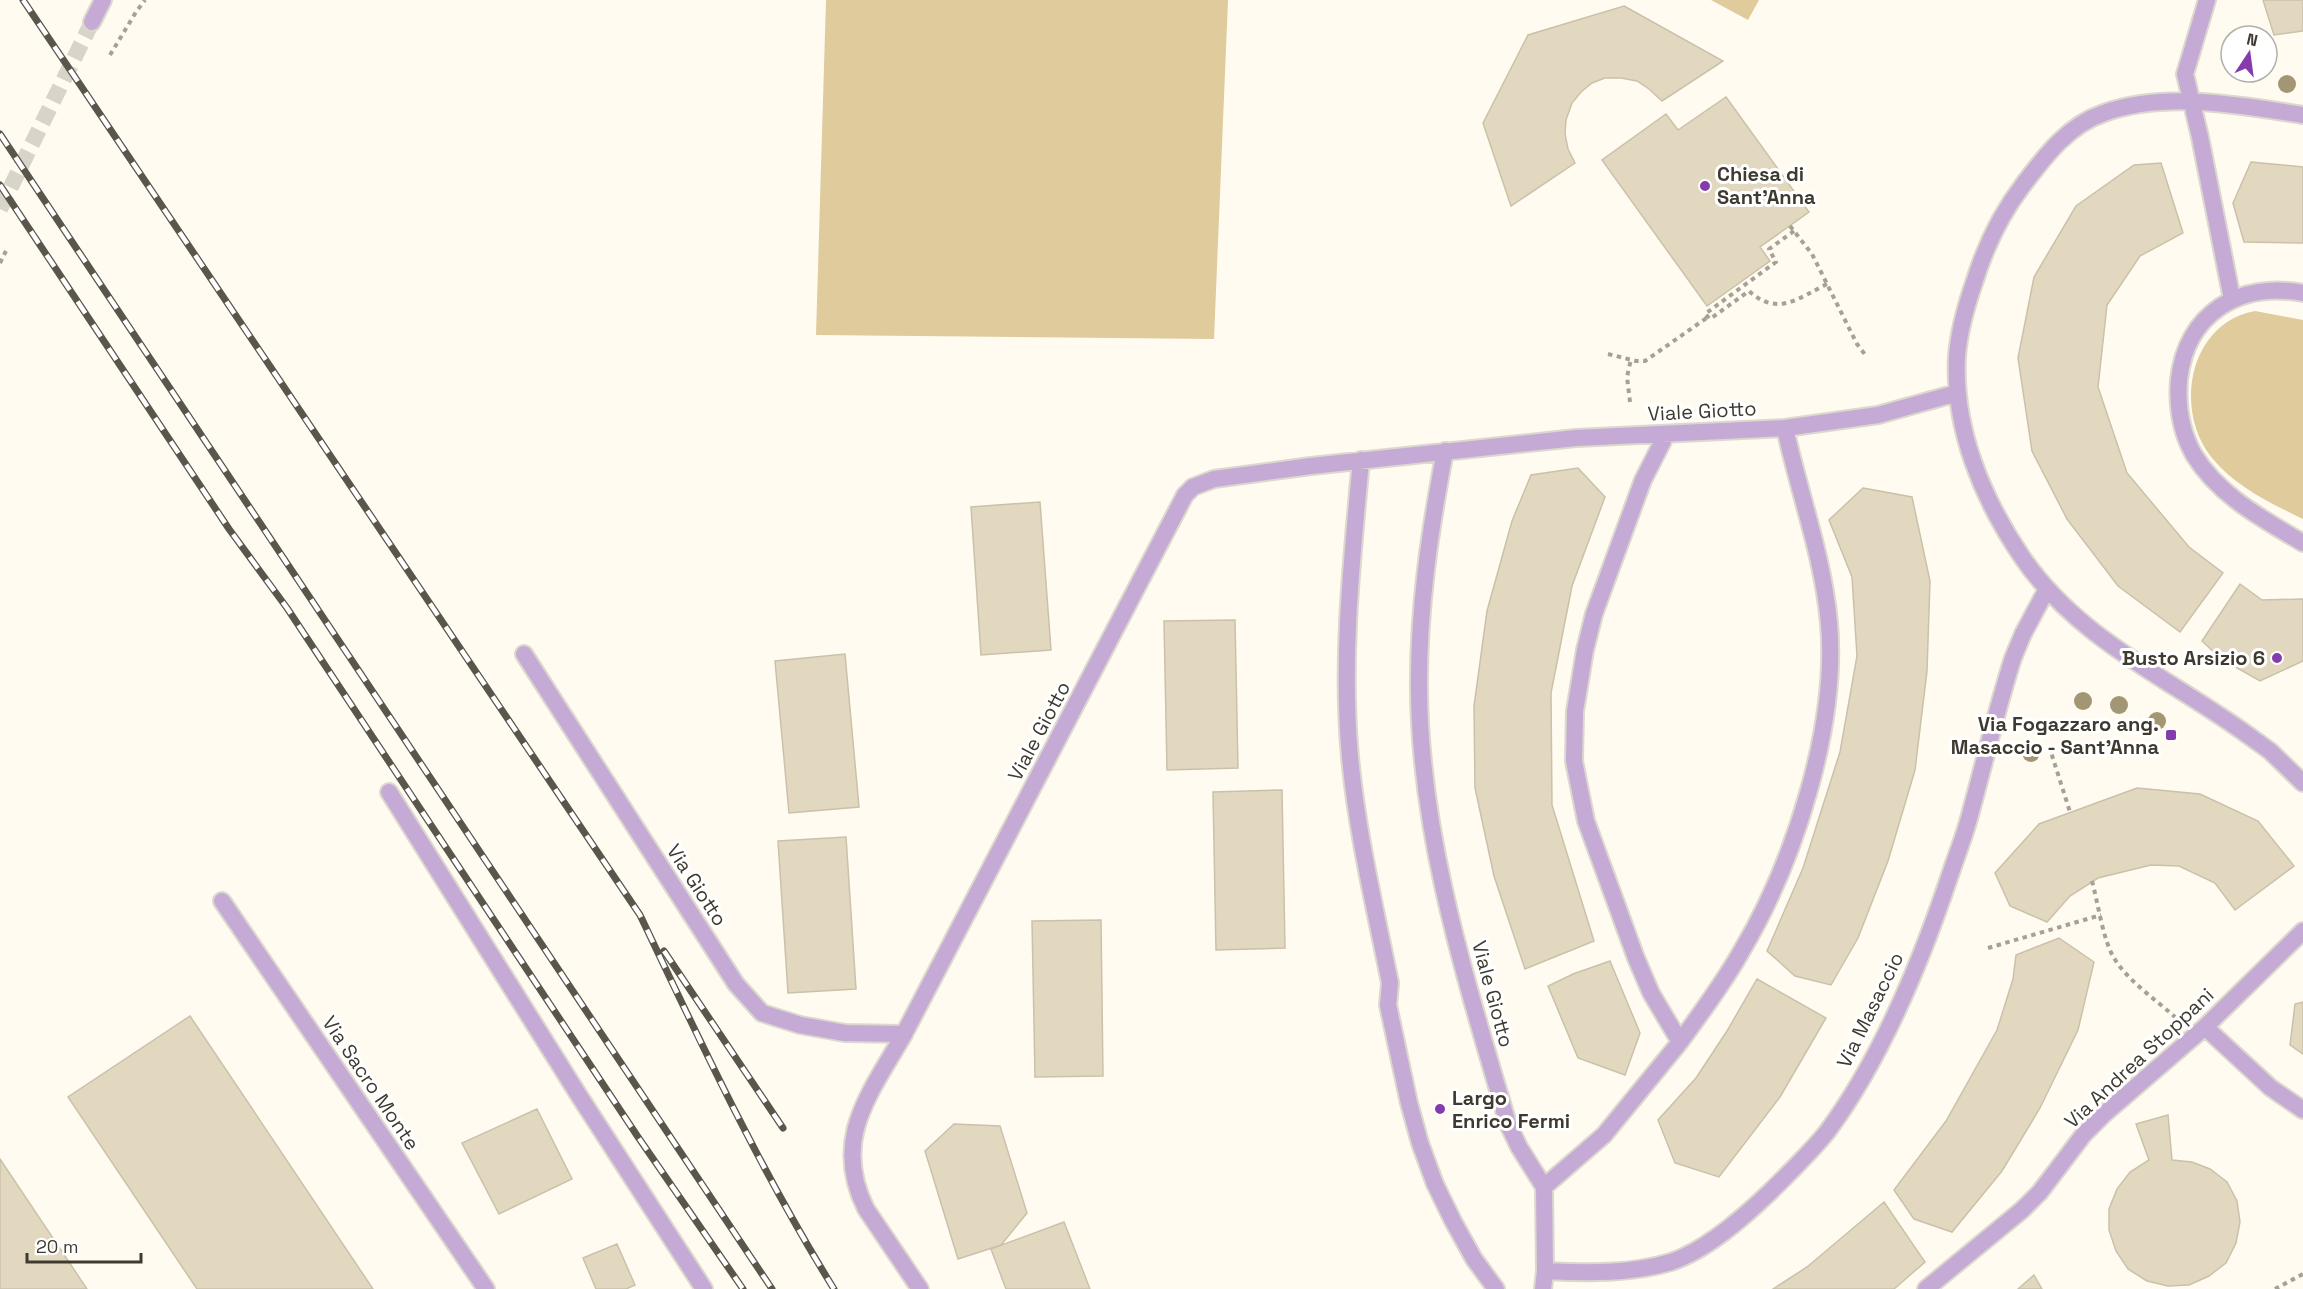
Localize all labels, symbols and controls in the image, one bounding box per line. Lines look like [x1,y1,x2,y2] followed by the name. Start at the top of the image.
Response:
[2219,24,2279,84] north arrow
[2245,28,2260,51] text: N
[1717,161,1816,210] place label: Chiesa di Sant'Anna
[1698,179,1712,193] marker: Chiesa di Sant'Anna
[1647,395,1757,427] street label: Viale Giotto
[2122,645,2265,671] place label: Busto Arsizio 6
[2270,651,2284,665] marker: Busto Arsizio 6
[1002,677,1076,785] street label: Viale Giotto
[1951,711,2159,760] place label: Via Fogazzaro ang. Masaccio - Sant'Anna
[2164,728,2178,742] marker: Via Fogazzaro ang. Masaccio - Sant'Anna
[661,839,733,931] street label: Via Giotto
[1466,938,1520,1050] street label: Viale Giotto
[1831,948,1909,1072] street label: Via Masaccio
[2059,982,2219,1134] street label: Via Andrea Stoppani
[317,1011,425,1155] street label: Via Sacro Monte
[1452,1085,1570,1134] place label: Largo Enrico Fermi
[1433,1102,1447,1116] marker: Largo Enrico Fermi
[27,1226,141,1264] scale bar
[36,1235,79,1258] text: 20 m

